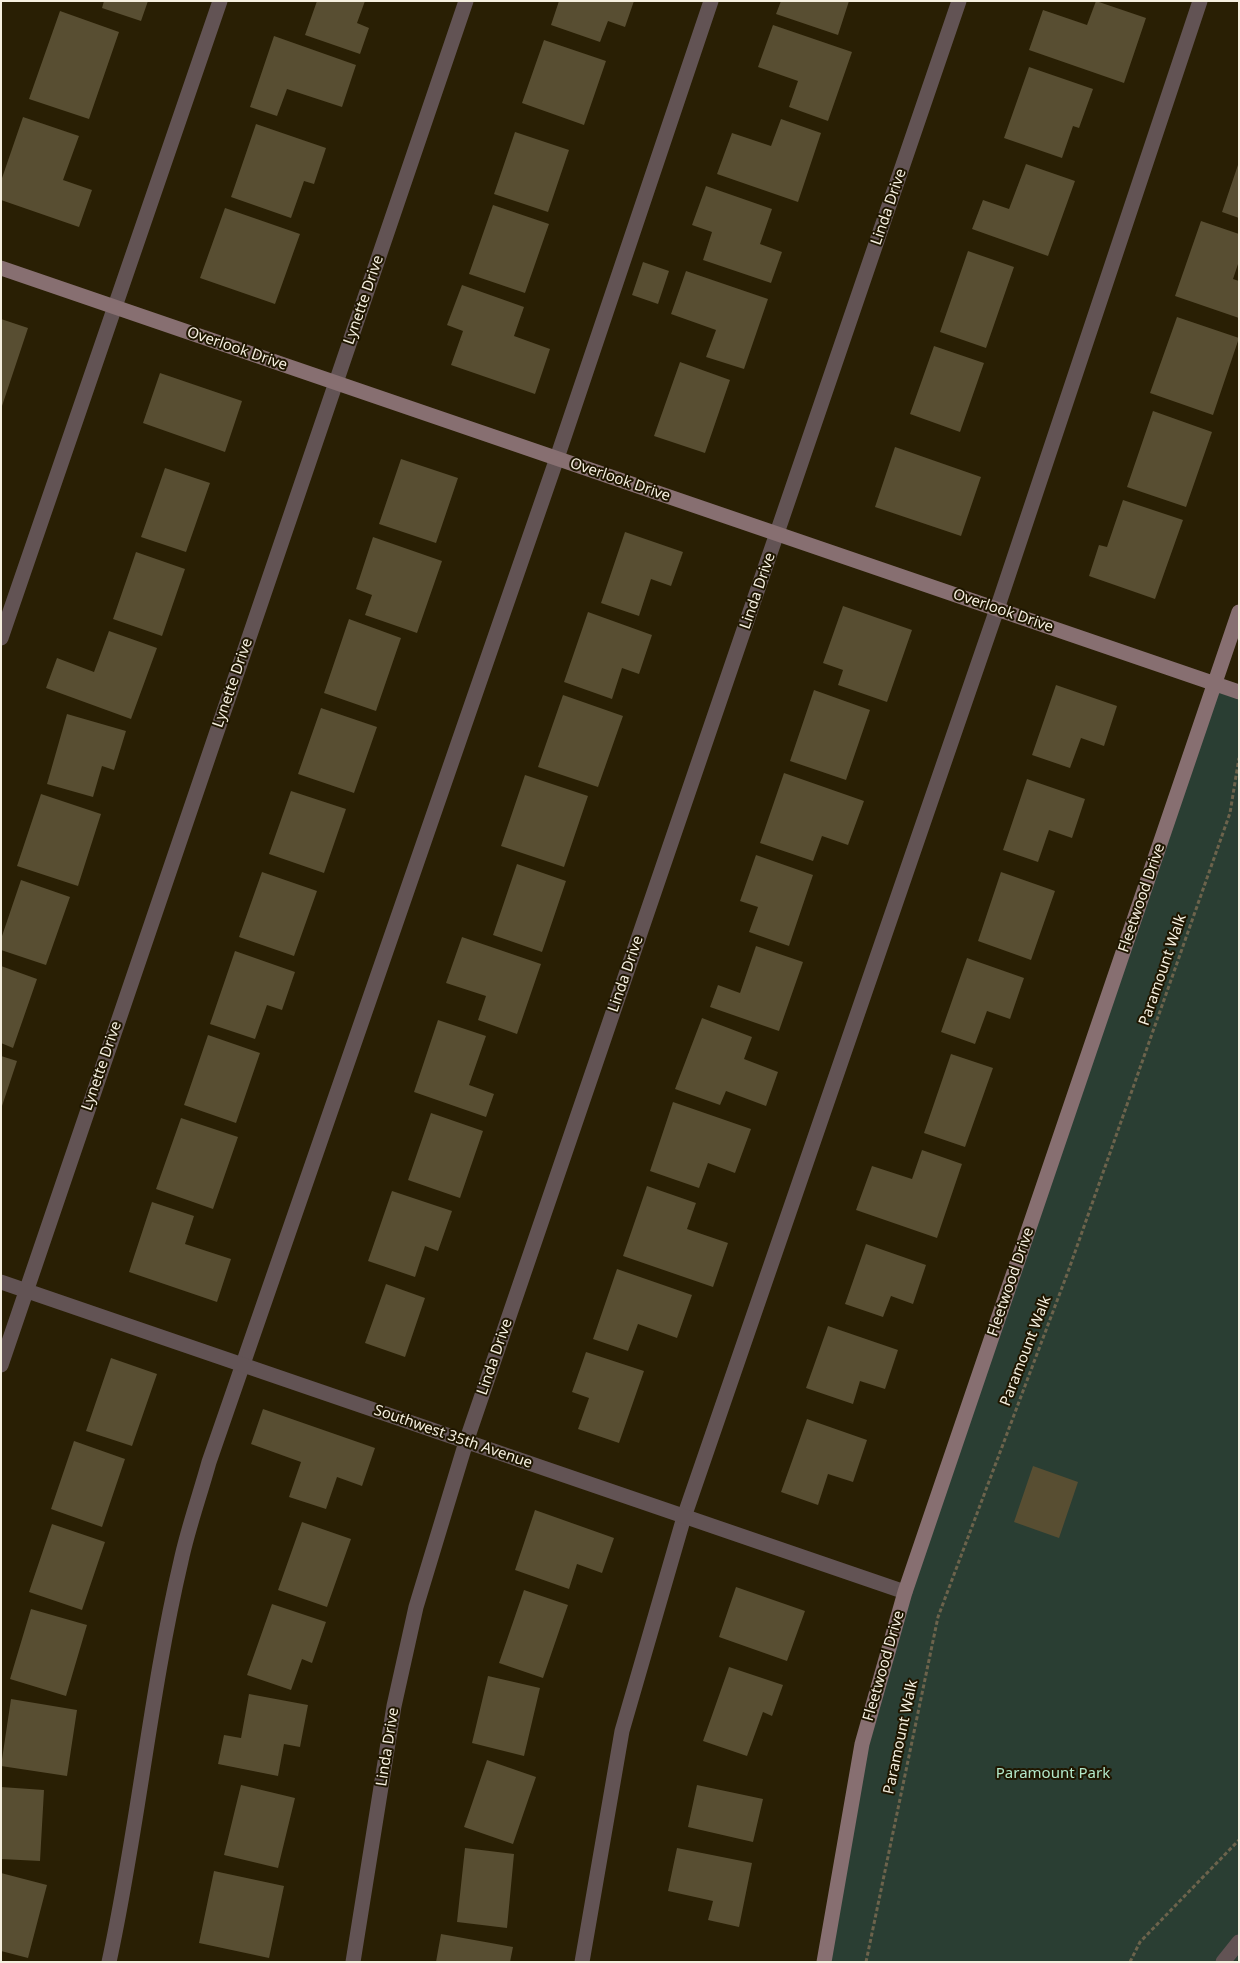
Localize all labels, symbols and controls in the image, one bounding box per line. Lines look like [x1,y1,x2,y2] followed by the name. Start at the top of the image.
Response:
[868,166,910,248] street label: Linda Drive
[340,253,388,347] street label: Lynette Drive
[184,323,290,375] street label: Overlook Drive
[567,454,673,506] street label: Overlook Drive
[737,550,779,632] street label: Linda Drive
[950,585,1056,637] street label: Overlook Drive
[209,636,257,730] street label: Lynette Drive
[1115,841,1169,955] street label: Fleetwood Drive
[1135,912,1191,1028] street label: Paramount Walk
[605,933,647,1015] street label: Linda Drive
[78,1019,126,1113] street label: Lynette Drive
[984,1225,1038,1339] street label: Fleetwood Drive
[997,1293,1055,1409] street label: Paramount Walk
[474,1316,516,1398] street label: Linda Drive
[371,1401,535,1473] street label: Southwest 35th Avenue
[860,1609,908,1723] street label: Fleetwood Drive
[880,1678,922,1796] street label: Paramount Walk
[373,1706,403,1788] street label: Linda Drive
[996,1765,1110,1783] park label: Paramount Park

